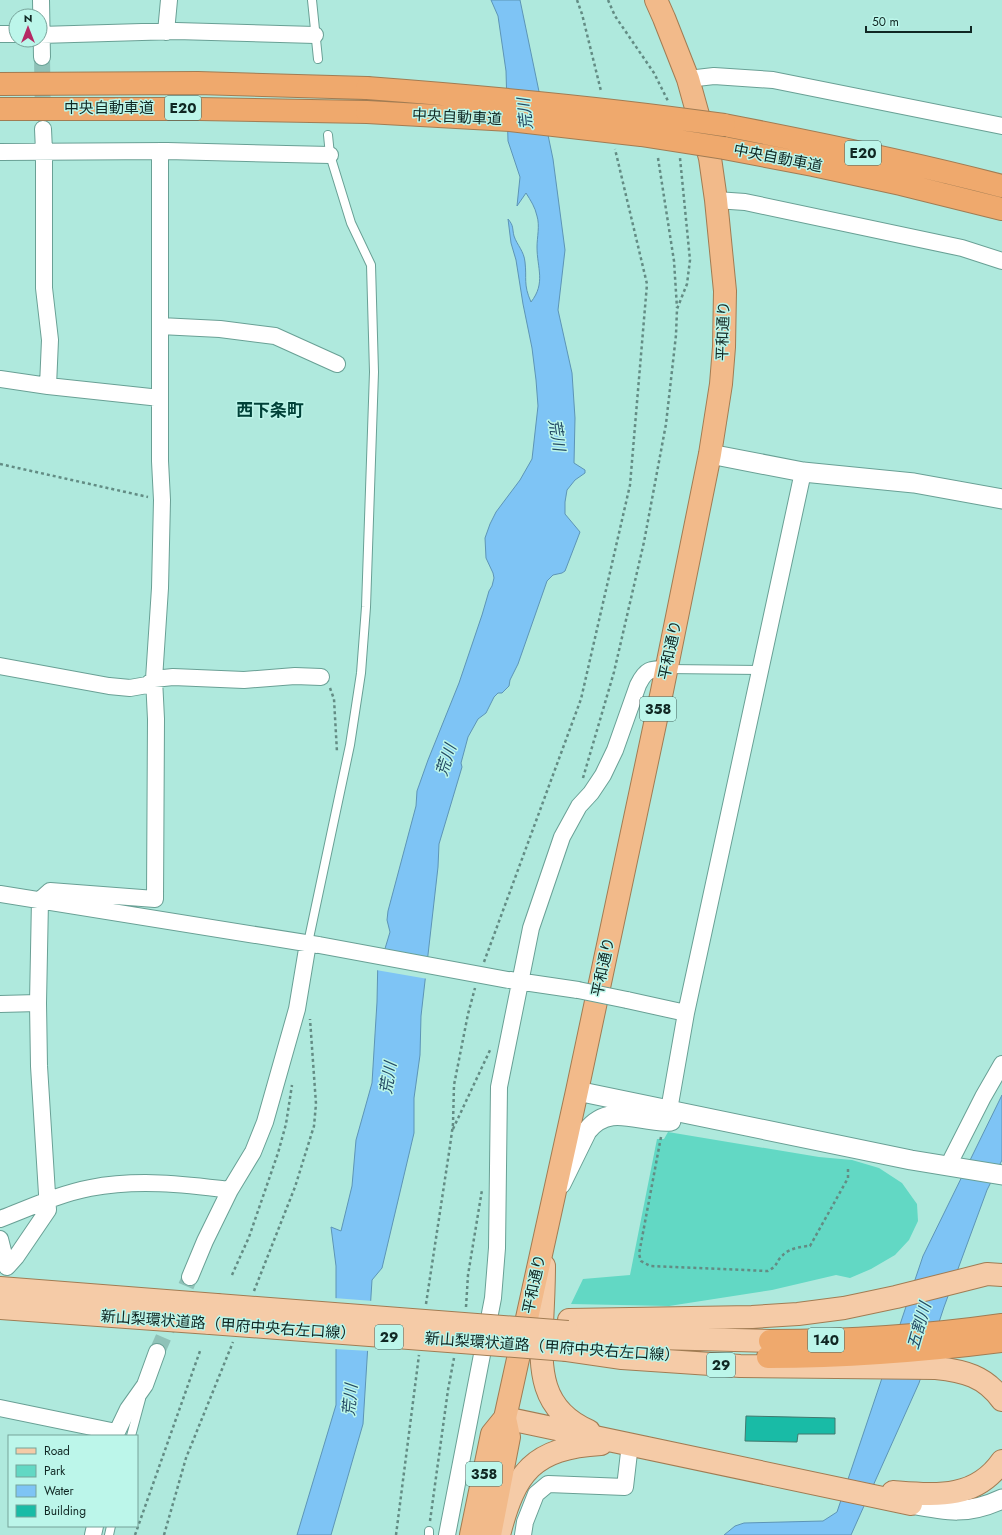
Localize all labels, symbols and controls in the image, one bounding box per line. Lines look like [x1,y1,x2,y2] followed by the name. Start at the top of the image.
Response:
[8,8,48,48] north arrow
[866,8,971,34] scale bar
[24,10,32,26] text: N
[872,13,899,31] text: 50 m
[512,95,538,131] water label: 荒川
[165,96,201,120] road number: E20
[64,97,154,119] street label: 中央自動車道
[411,104,503,130] street label: 中央自動車道
[732,139,824,177] street label: 中央自動車道
[845,141,881,165] road number: E20
[711,301,735,361] street label: 平和通り
[236,398,304,422] district label: 西下条町
[543,417,571,455] water label: 荒川
[653,618,687,682] street label: 平和通り
[640,697,676,721] road number: 358
[430,739,462,779] water label: 荒川
[586,935,620,999] street label: 平和通り
[374,1058,402,1096] water label: 荒川
[517,1252,551,1316] street label: 平和通り
[901,1298,937,1352] water label: 五割川
[100,1305,356,1345] street label: 新山梨環状道路（甲府中央右左口線）
[375,1325,403,1349] road number: 29
[424,1327,680,1367] street label: 新山梨環状道路（甲府中央右左口線）
[808,1328,844,1352] road number: 140
[707,1353,735,1377] road number: 29
[337,1381,363,1417] water label: 荒川
[8,1435,138,1527] legend
[44,1442,70,1460] text: Road
[44,1462,66,1480] text: Park
[466,1462,502,1486] road number: 358
[44,1482,75,1500] text: Water
[44,1502,86,1520] text: Building

